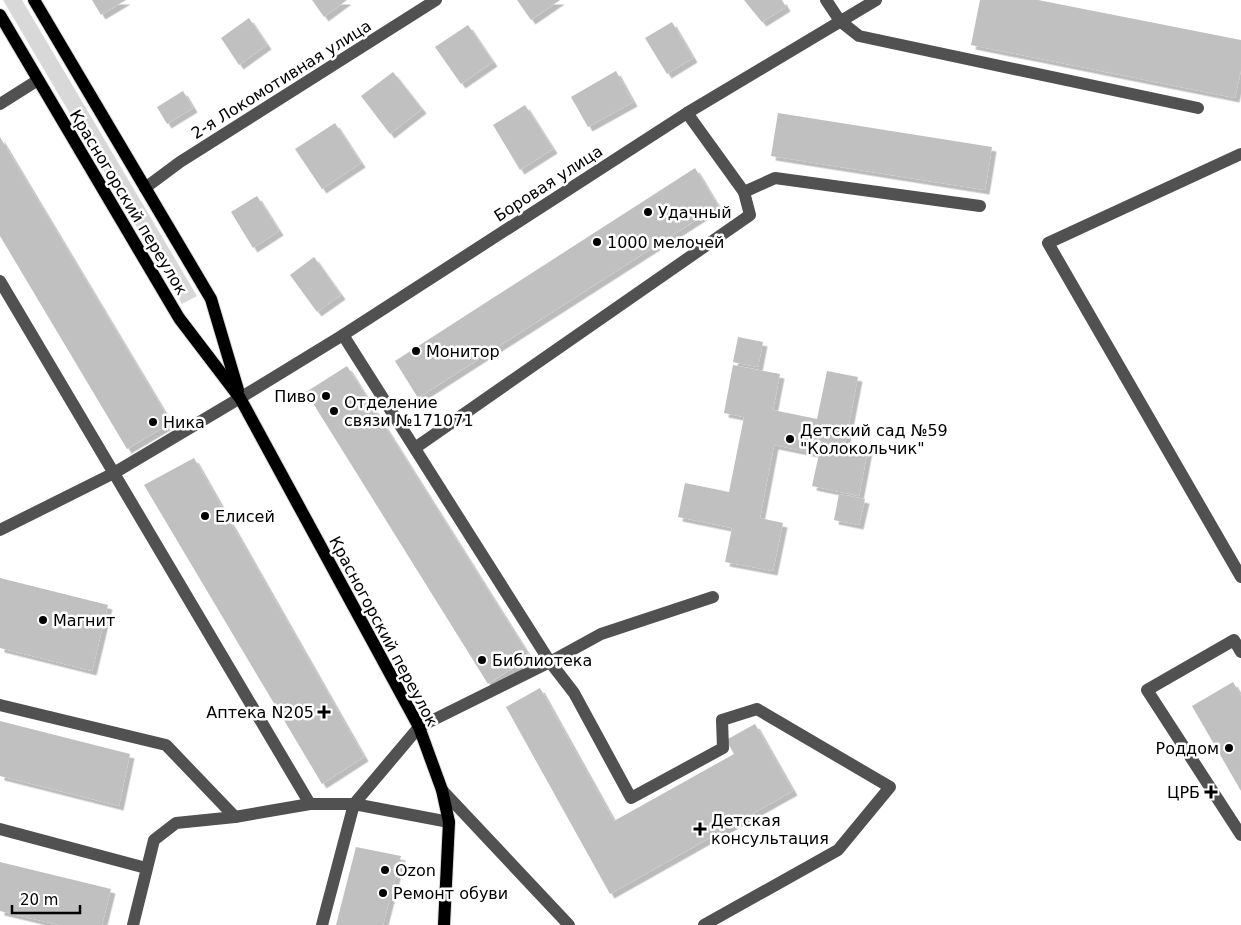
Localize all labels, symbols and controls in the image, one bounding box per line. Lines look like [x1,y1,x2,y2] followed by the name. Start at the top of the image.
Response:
[188,16,375,143] street label: 2-я Локомотивная улица
[66,106,192,299] street label: Красногорский переулок
[490,141,606,226] street label: Боровая улица
[658,203,732,222] place label: Удачный
[642,206,654,218] marker: Удачный
[607,233,724,252] place label: 1000 мелочей
[591,236,603,248] marker: 1000 мелочей
[426,342,500,361] place label: Монитор
[410,345,422,357] marker: Монитор
[274,387,316,406] place label: Пиво
[320,390,332,402] marker: Пиво
[344,393,474,430] place label: Отделение связи №171071
[328,405,340,417] marker: Отделение связи №171071
[163,413,205,432] place label: Ника
[147,416,159,428] marker: Ника
[800,421,948,458] place label: Детский сад №59 "Колокольчик"
[784,433,796,445] marker: Детский сад №59 "Колокольчик"
[215,507,275,526] place label: Елисей
[199,510,211,522] marker: Елисей
[325,533,442,730] street label: Красногорский переулок
[53,611,115,630] place label: Магнит
[37,614,49,626] marker: Магнит
[492,651,592,670] place label: Библиотека
[476,654,488,666] marker: Библиотека
[206,703,314,722] place label: Аптека N205
[318,706,330,718] marker: Аптека N205
[1156,739,1219,758] place label: Роддом
[1223,742,1235,754] marker: Роддом
[1167,783,1200,802] place label: ЦРБ
[1204,785,1218,799] marker: ЦРБ
[711,811,829,848] place label: Детская консультация
[693,822,707,836] marker: Детская консультация
[395,861,436,880] place label: Ozon
[379,864,391,876] marker: Ozon
[12,882,80,914] scale bar
[393,884,508,903] place label: Ремонт обуви
[377,887,389,899] marker: Ремонт обуви
[20,891,58,909] text: 20 m

